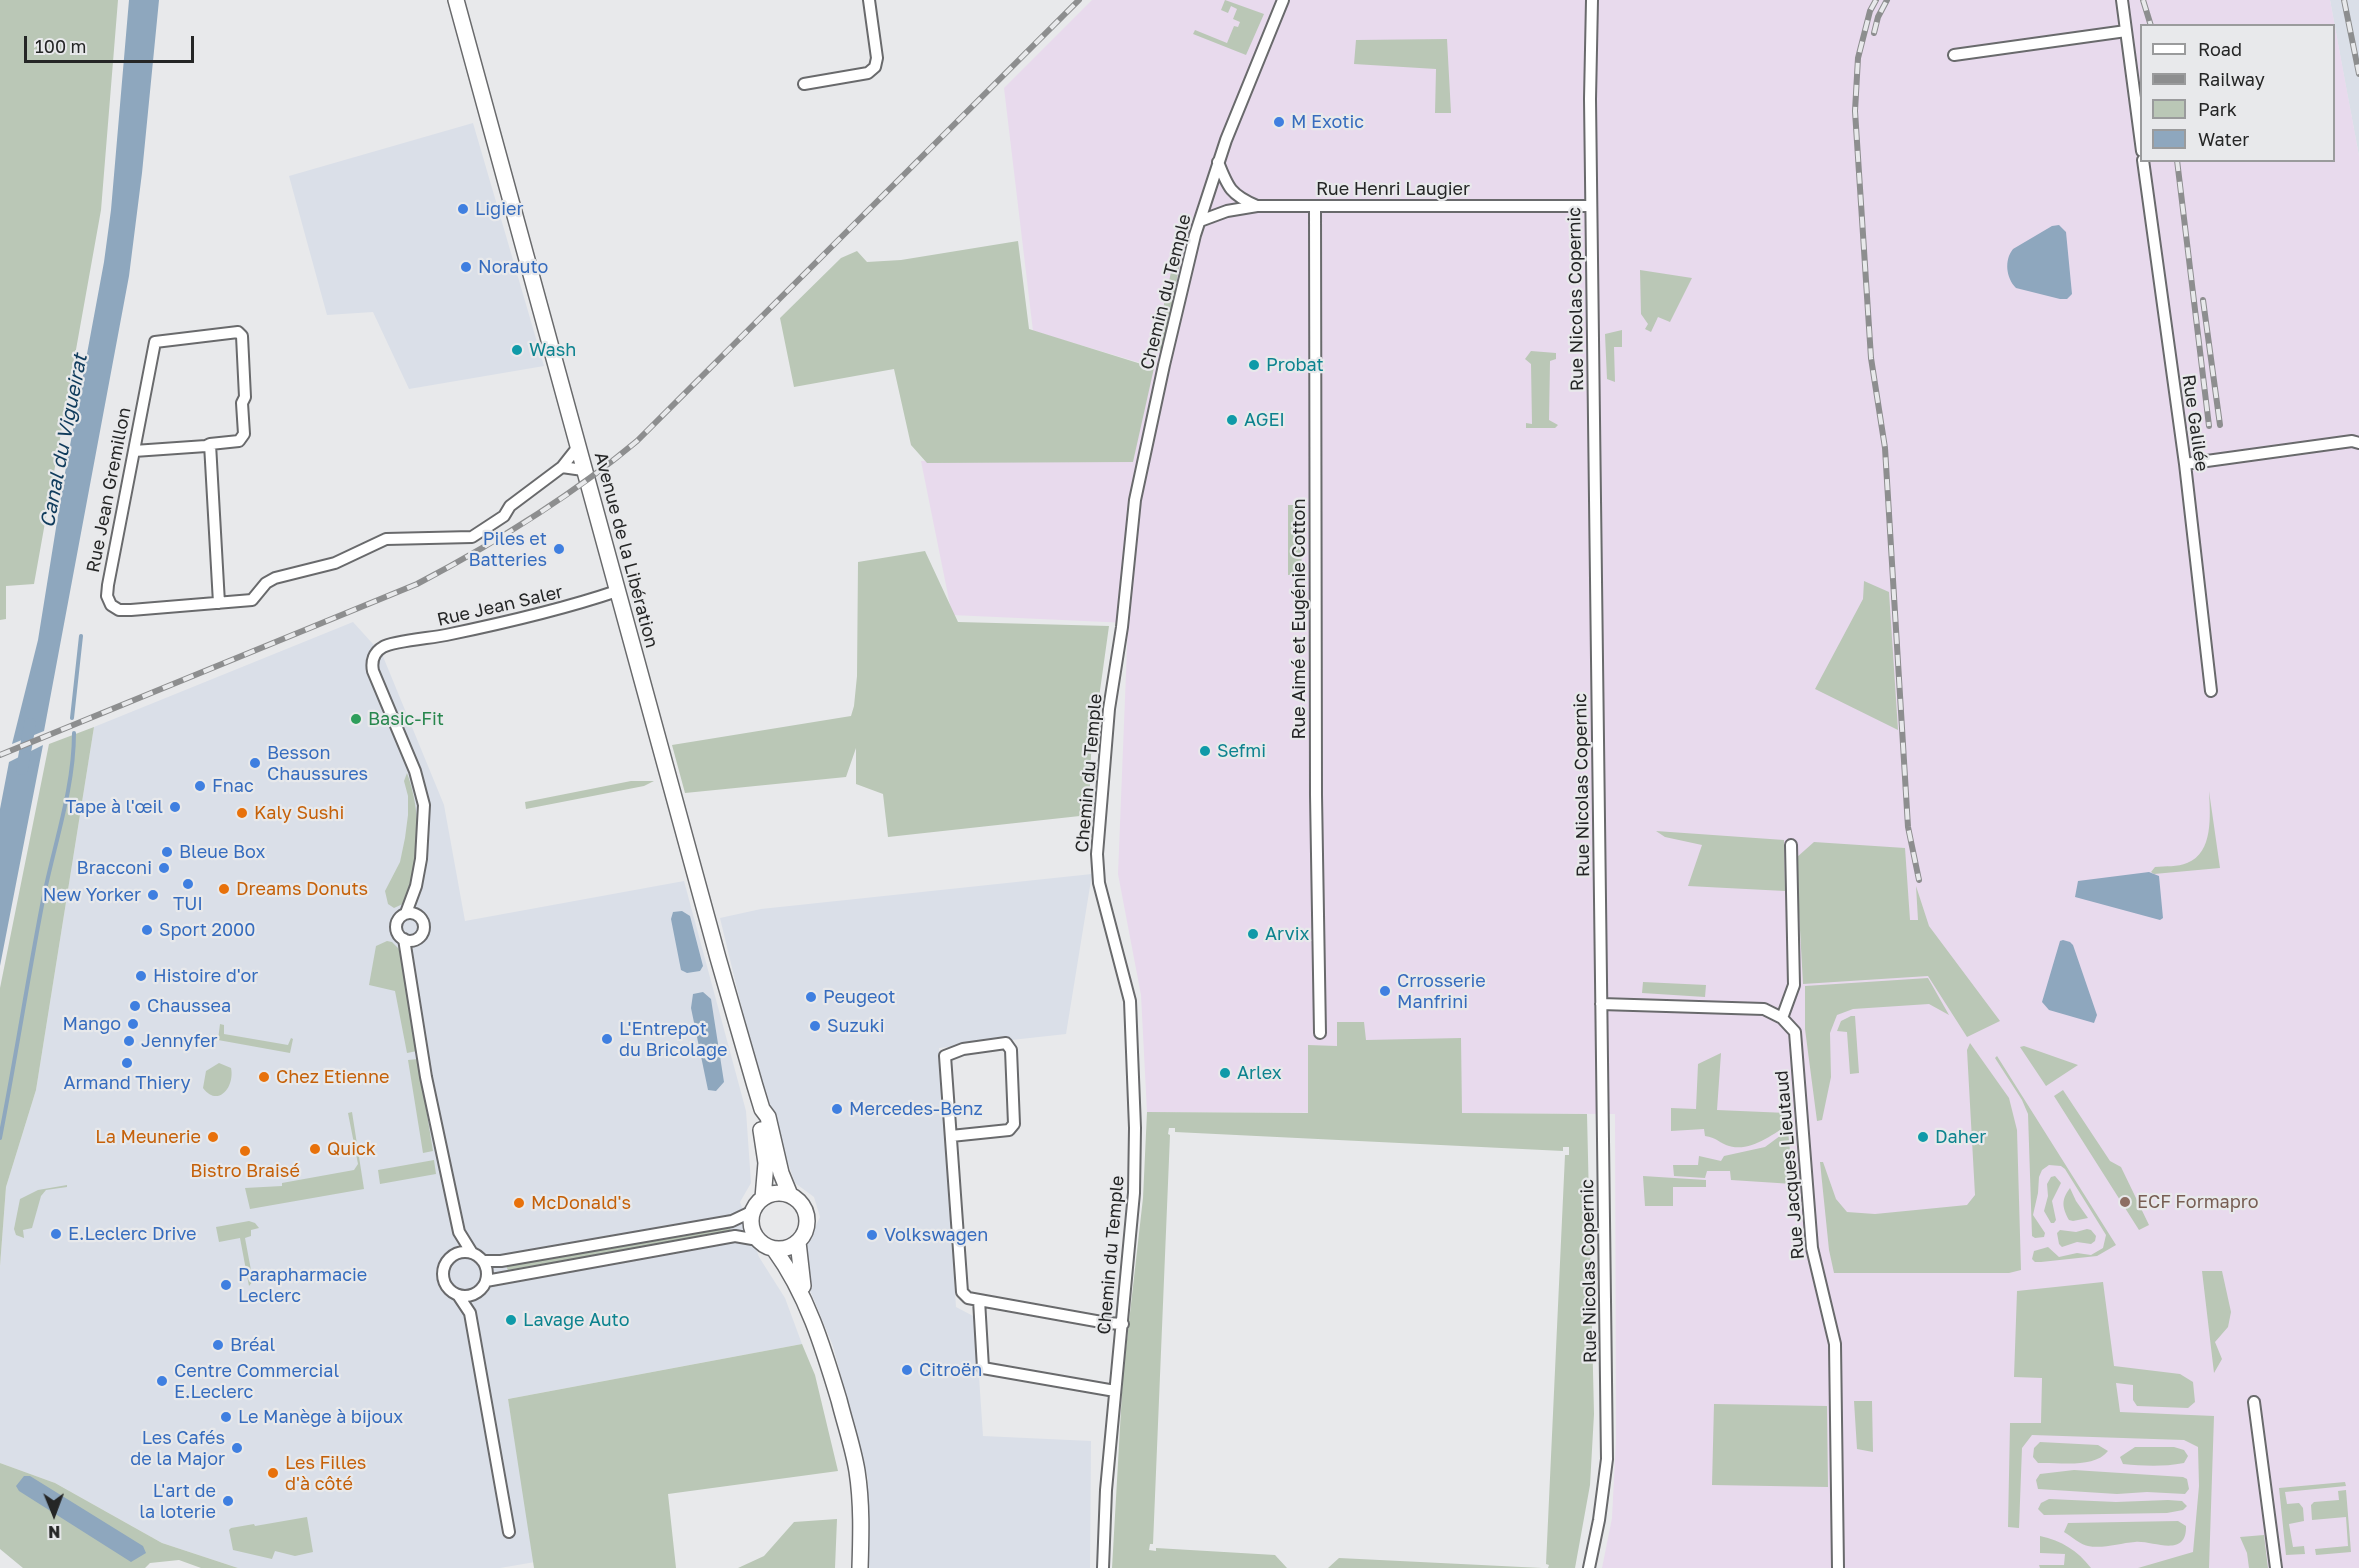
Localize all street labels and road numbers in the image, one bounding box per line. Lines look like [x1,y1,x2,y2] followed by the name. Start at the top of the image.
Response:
[1316,178,1470,200] street label: Rue Henri Laugier
[1564,207,1588,391] street label: Rue Nicolas Copernic
[1136,212,1196,372] street label: Chemin du Temple
[2178,373,2212,473] street label: Rue Galilée
[82,406,136,574] street label: Rue Jean Gremillon
[589,450,663,650] street label: Avenue de la Libération
[1288,499,1310,739] street label: Rue Aimé et Eugénie Cotton
[435,581,565,631] street label: Rue Jean Saler
[1071,693,1107,853] street label: Chemin du Temple
[1570,693,1594,877] street label: Rue Nicolas Copernic
[1771,1069,1809,1261] street label: Rue Jacques Lieutaud
[1093,1175,1129,1335] street label: Chemin du Temple
[1577,1179,1601,1363] street label: Rue Nicolas Copernic

